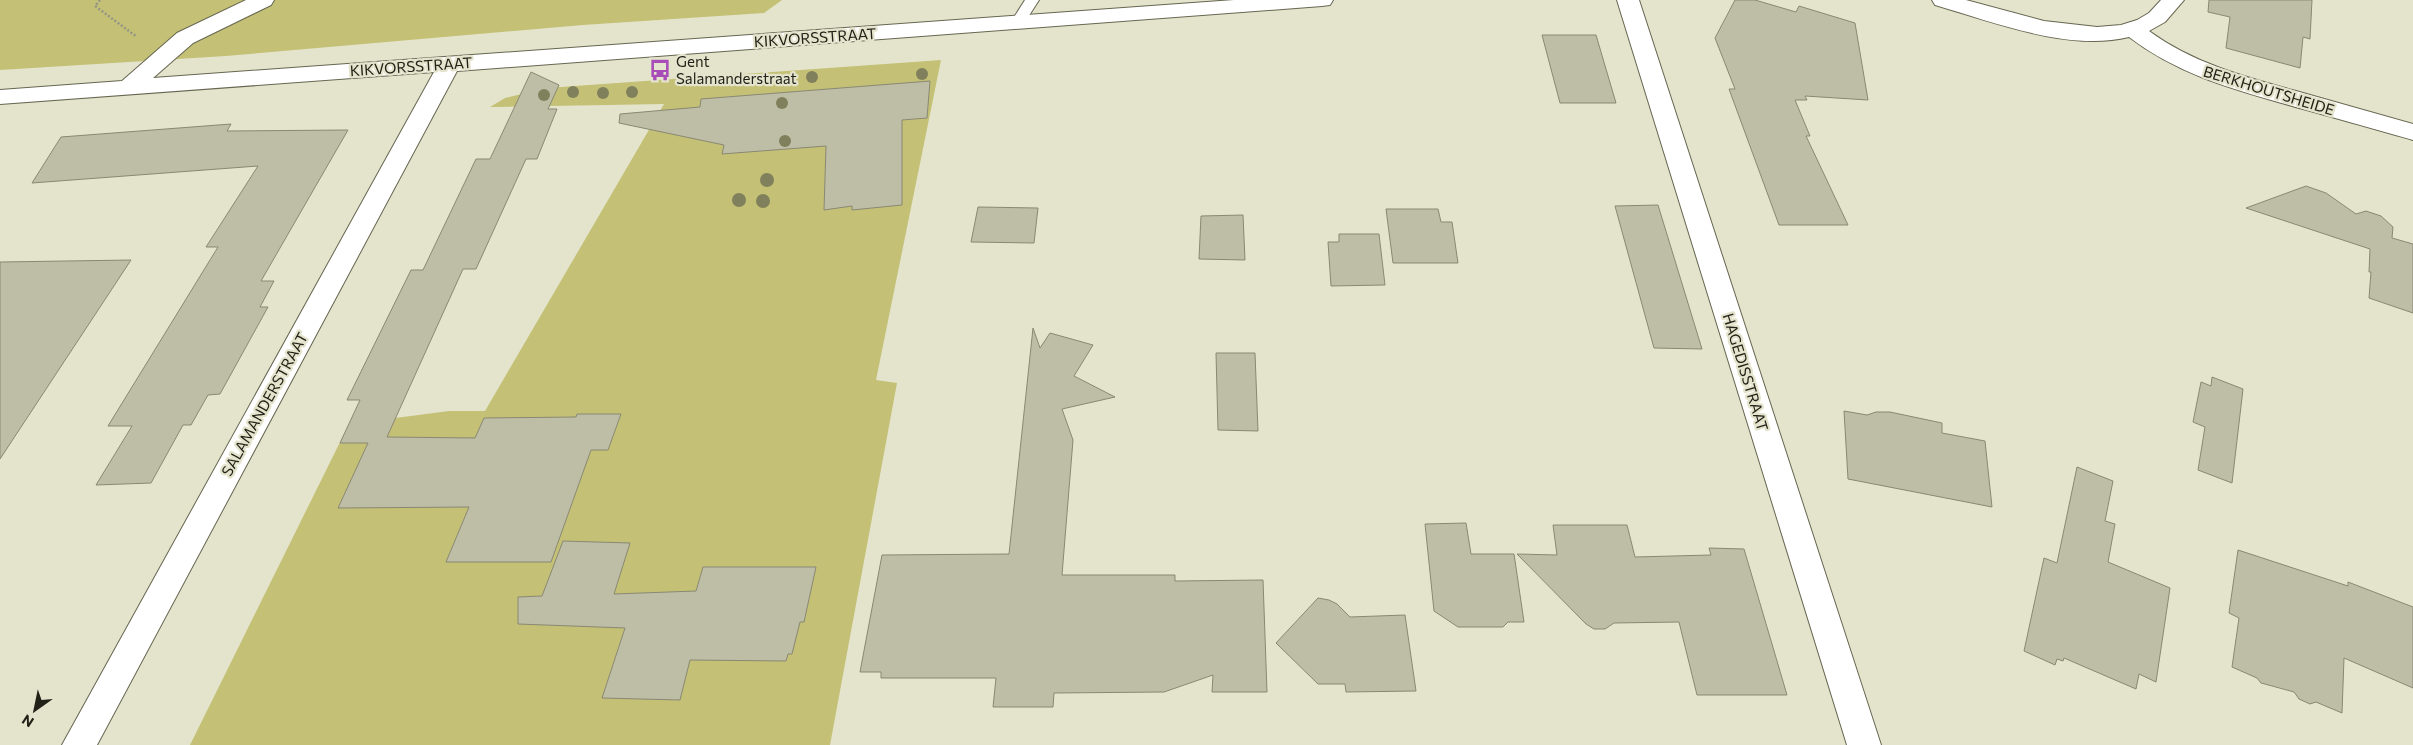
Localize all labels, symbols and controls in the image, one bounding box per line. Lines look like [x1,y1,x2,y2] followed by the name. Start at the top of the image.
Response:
[753,24,877,50] street label: KIKVORSSTRAAT
[676,52,797,87] place label: Gent Salamanderstraat
[349,53,473,79] street label: KIKVORSSTRAAT
[647,57,673,83] bus stop icon: Gent Salamanderstraat
[2201,62,2337,118] street label: BERKHOUTSHEIDE
[1720,311,1773,434] street label: HAGEDISSTRAAT
[217,329,311,479] street label: SALAMANDERSTRAAT
[10,685,60,735] north arrow
[19,711,37,731] text: N

